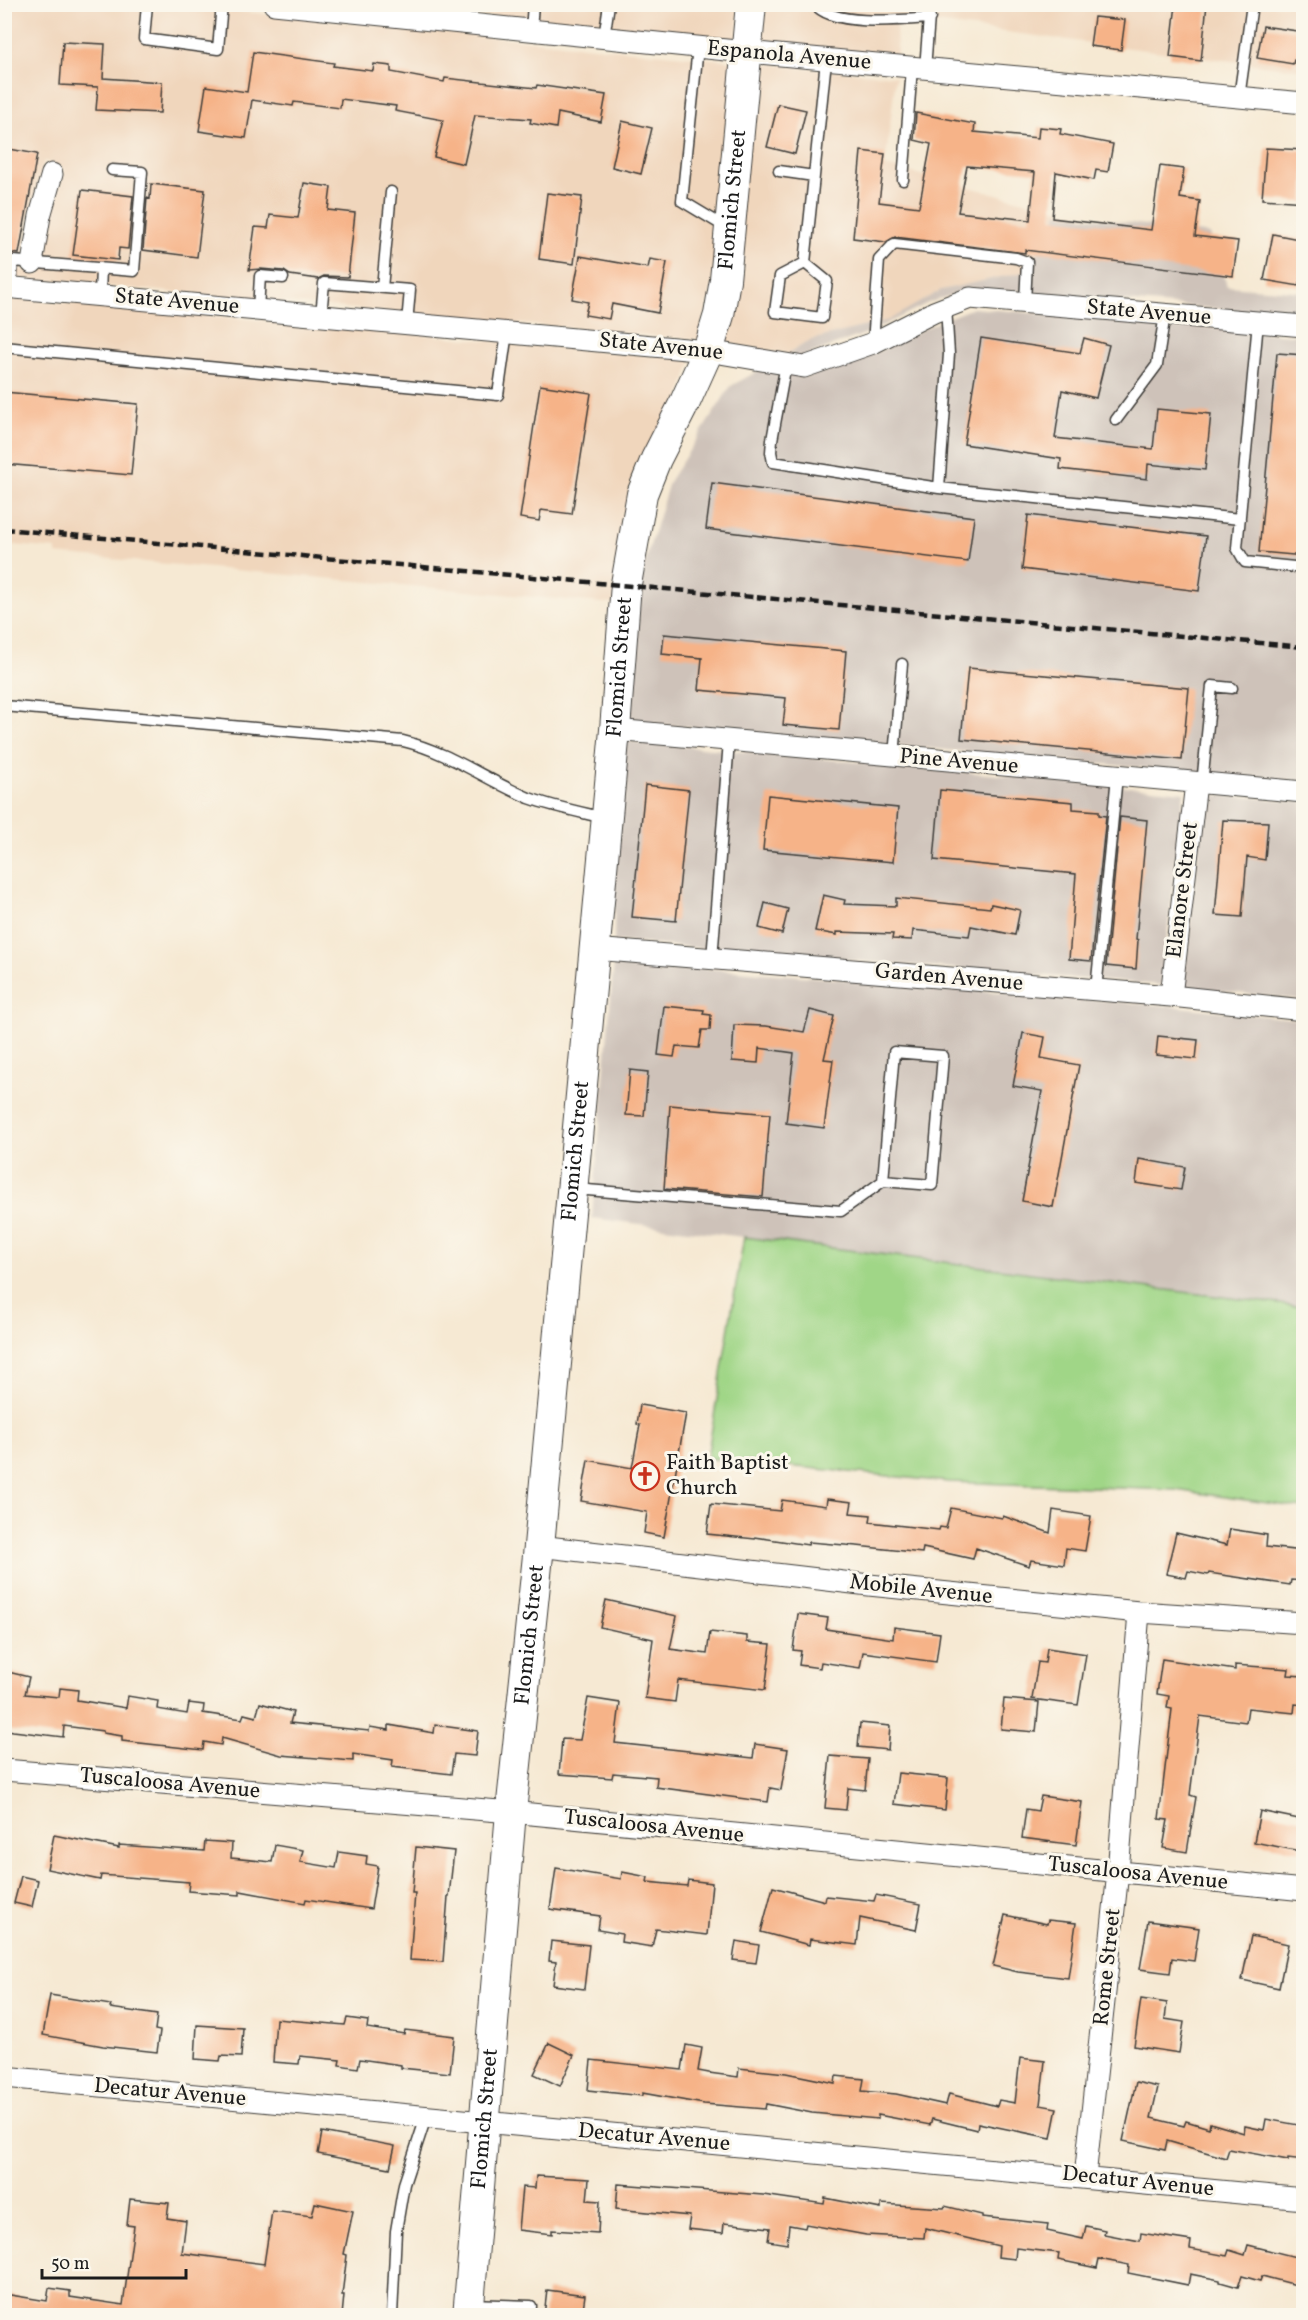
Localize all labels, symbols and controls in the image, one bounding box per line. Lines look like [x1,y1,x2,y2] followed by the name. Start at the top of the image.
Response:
[706,33,872,79] street label: Espanola Avenue
[711,128,755,272] street label: Flomich Street
[113,281,241,323] street label: State Avenue
[1085,292,1213,334] street label: State Avenue
[597,325,725,369] street label: State Avenue
[599,595,641,739] street label: Flomich Street
[898,741,1020,783] street label: Pine Avenue
[1159,820,1207,960] street label: Elanore Street
[874,956,1024,1000] street label: Garden Avenue
[554,1079,598,1223] street label: Flomich Street
[666,1448,789,1504] place label: Faith Baptist Church
[629,1460,661,1492] church icon: Faith Baptist Church
[507,1563,552,1707] street label: Flomich Street
[848,1567,994,1613] street label: Mobile Avenue
[78,1761,262,1807] street label: Tuscaloosa Avenue
[562,1802,746,1852] street label: Tuscaloosa Avenue
[1046,1849,1230,1899] street label: Tuscaloosa Avenue
[1086,1906,1130,2027] street label: Rome Street
[463,2047,506,2190] street label: Flomich Street
[93,2071,247,2115] street label: Decatur Avenue
[577,2116,731,2160] street label: Decatur Avenue
[1060,2159,1216,2205] street label: Decatur Avenue
[42,2242,186,2280] scale bar
[51,2252,90,2277] text: 50 m

